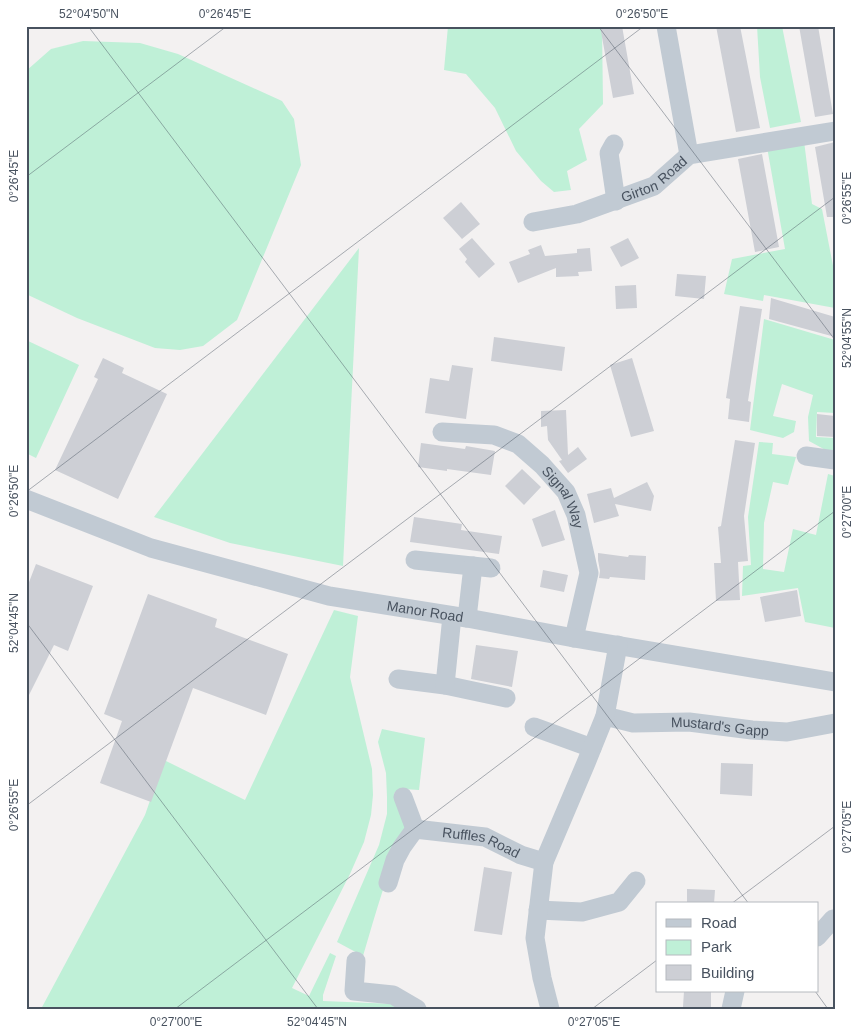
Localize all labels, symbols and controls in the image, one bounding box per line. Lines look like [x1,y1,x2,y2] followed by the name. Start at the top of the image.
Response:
[59,7,119,21] text: 52°04'50"N
[199,7,251,21] text: 0°26'45"E
[616,7,668,21] text: 0°26'50"E
[7,150,21,202] text: 0°26'45"E
[619,153,690,205] street label: Girton Road
[840,172,854,224] text: 0°26'55"E
[840,308,854,368] text: 52°04'55"N
[539,463,587,530] street label: Signal Way
[7,465,21,517] text: 0°26'50"E
[840,486,854,538] text: 0°27'00"E
[7,593,21,653] text: 52°04'45"N
[386,597,465,625] street label: Manor Road
[671,714,769,739] street label: Mustard's Gapp
[7,779,21,831] text: 0°26'55"E
[840,801,854,853] text: 0°27'05"E
[442,824,522,861] street label: Ruffles Road
[656,902,818,992] legend
[701,914,737,931] text: Road
[701,938,732,955] text: Park
[701,964,754,981] text: Building
[150,1015,202,1029] text: 0°27'00"E
[287,1015,347,1029] text: 52°04'45"N
[568,1015,620,1029] text: 0°27'05"E

